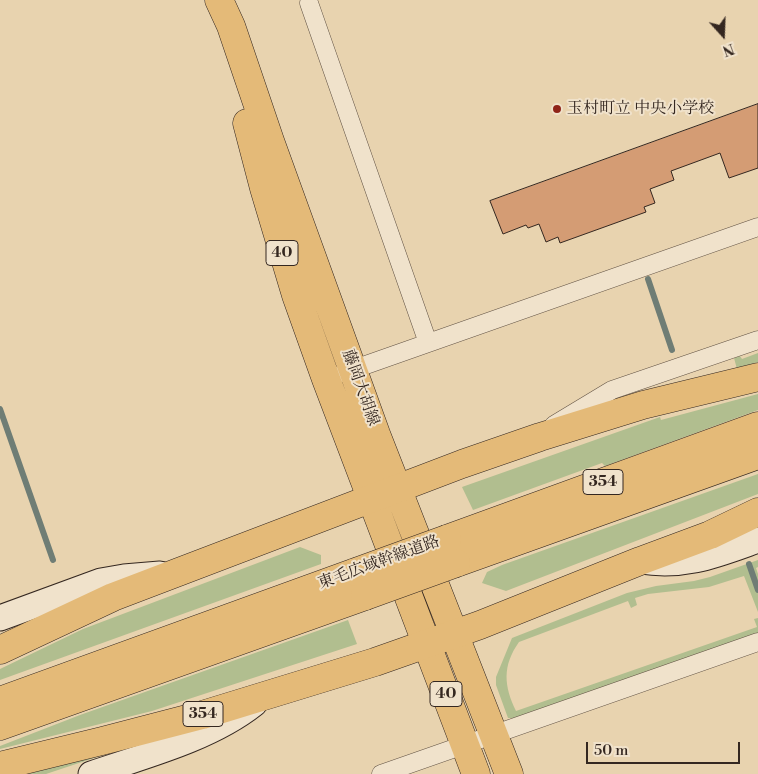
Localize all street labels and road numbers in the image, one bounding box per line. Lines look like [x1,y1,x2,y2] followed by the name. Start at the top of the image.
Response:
[266,240,298,266] road number: 40
[337,347,383,429] street label: 藤岡大胡線
[583,470,623,494] road number: 354
[316,532,442,594] street label: 東毛広域幹線道路
[430,682,462,706] road number: 40
[183,702,223,726] road number: 354

